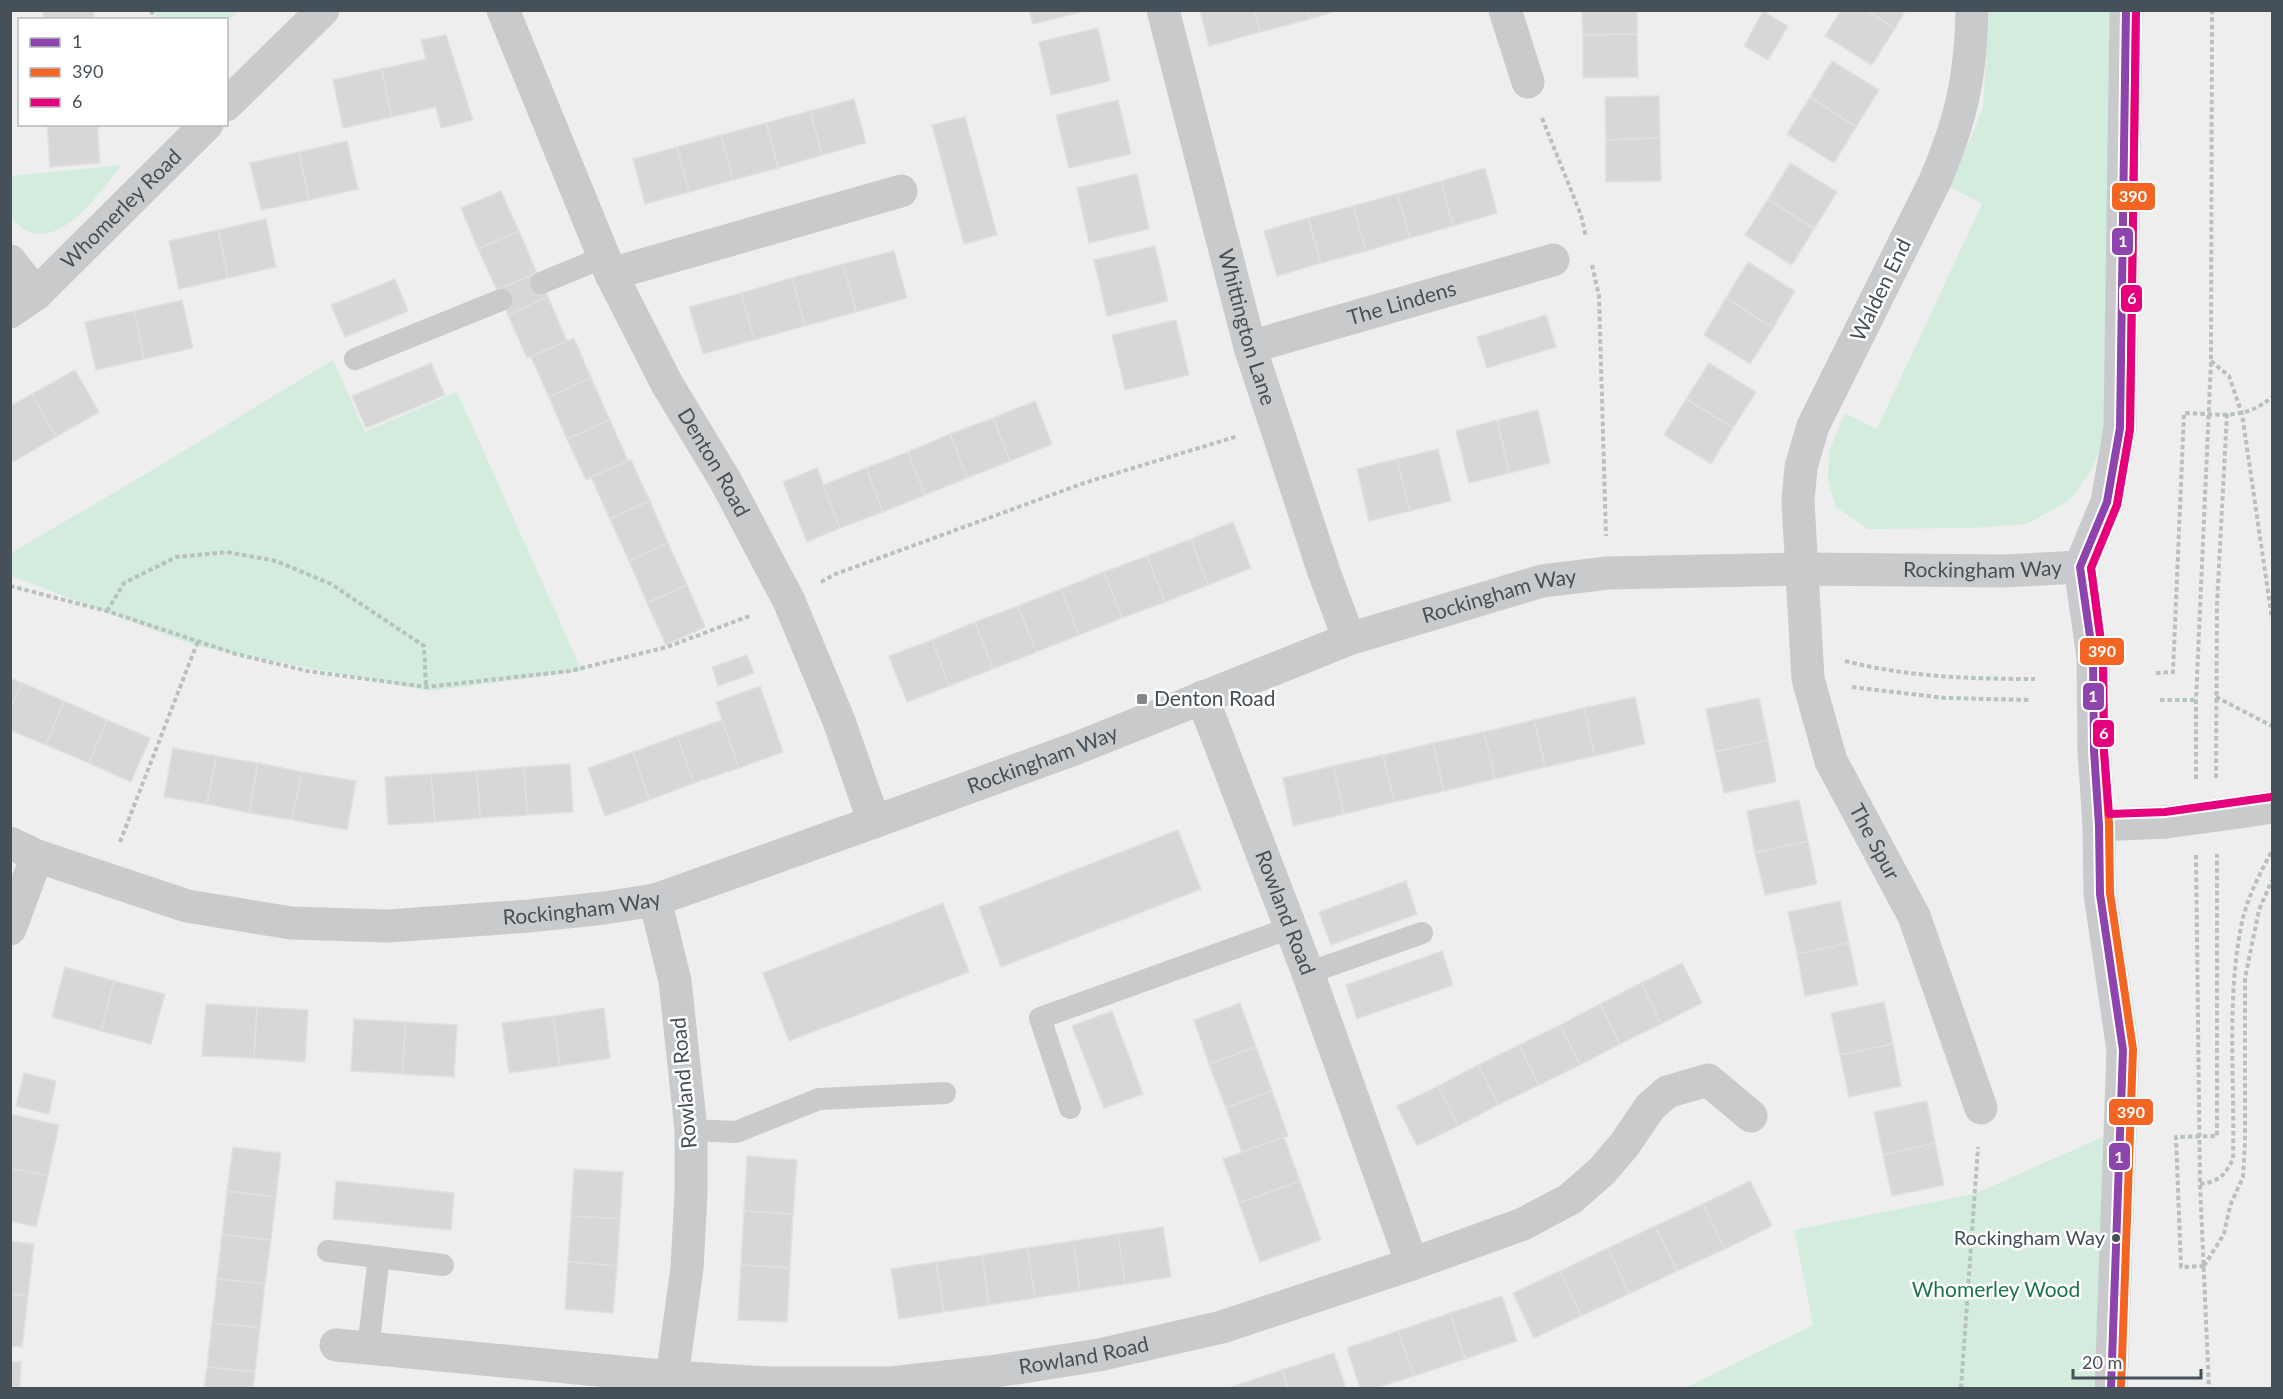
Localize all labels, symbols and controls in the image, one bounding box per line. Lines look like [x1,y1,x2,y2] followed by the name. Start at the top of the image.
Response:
[18,18,228,126] legend
[72,30,82,52] text: 1
[72,60,103,82] text: 390
[72,90,82,112] text: 6
[55,143,186,273] street label: Whomerley Road
[2111,182,2156,211] line badge: 390
[2119,186,2147,205] text: 390
[2111,227,2134,256] line badge: 1
[2118,231,2128,250] text: 1
[1844,234,1915,345] street label: Walden End
[1214,246,1282,408] street label: Whittington Lane
[1344,275,1459,329] street label: The Lindens
[2120,284,2143,313] line badge: 6
[2127,288,2137,307] text: 6
[673,403,756,520] street label: Denton Road
[1903,554,2063,582] street label: Rockingham Way
[1419,563,1578,627] street label: Rockingham Way
[2079,637,2125,666] line badge: 390
[2088,641,2116,660] text: 390
[2082,682,2105,711] line badge: 1
[1154,685,1276,710] place label: Denton Road
[2088,686,2098,705] text: 1
[1135,692,1149,706] marker: Denton Road
[963,719,1121,798] street label: Rockingham Way
[2092,719,2115,748] line badge: 6
[2099,723,2109,742] text: 6
[1845,799,1906,884] street label: The Spur
[1251,846,1321,978] street label: Rowland Road
[502,885,664,929] street label: Rockingham Way
[664,1017,701,1150] street label: Rowland Road
[2108,1098,2154,1126] line badge: 390
[2117,1102,2145,1121] text: 390
[2108,1142,2131,1171] line badge: 1
[2114,1147,2124,1166] text: 1
[1954,1225,2106,1249] place label: Rockingham Way
[2110,1232,2122,1244] marker: Rockingham Way
[1912,1276,2080,1301] park label: Whomerley Wood
[1017,1330,1151,1378] street label: Rowland Road
[2073,1342,2200,1380] scale bar
[2082,1351,2122,1373] text: 20 m

